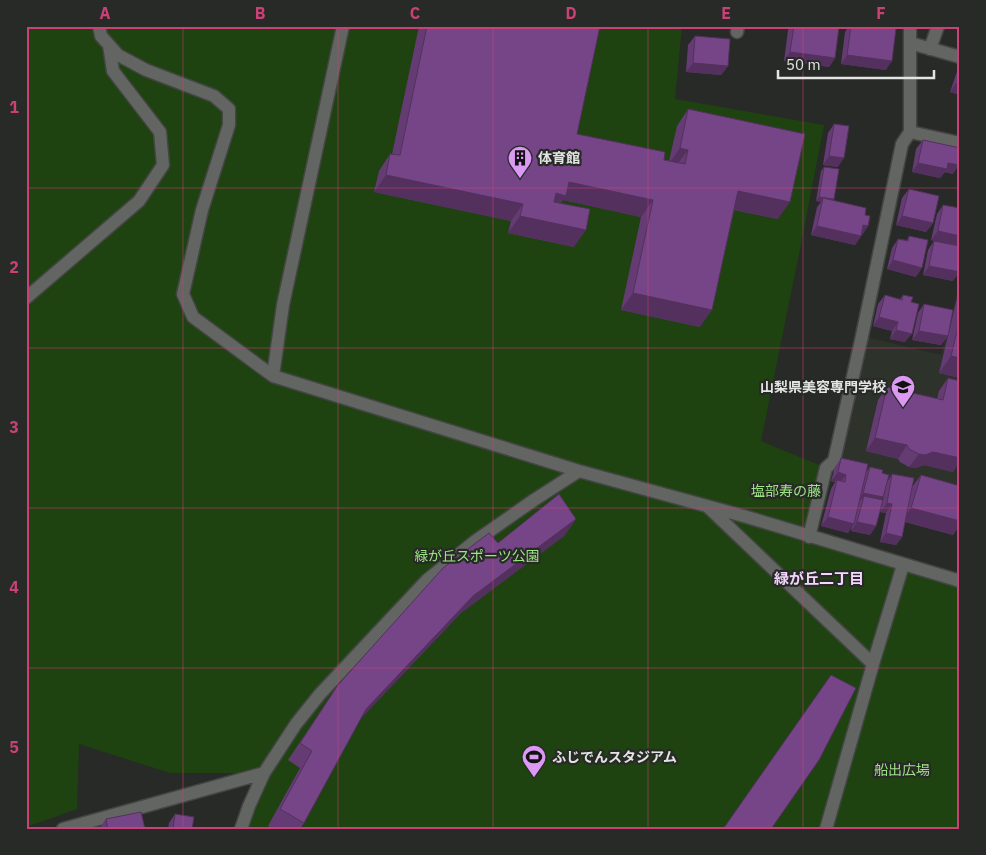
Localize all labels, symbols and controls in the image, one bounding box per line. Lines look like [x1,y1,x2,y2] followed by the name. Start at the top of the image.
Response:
[100,3,111,23] text: A
[255,3,266,23] text: B
[410,3,420,23] text: C
[565,3,577,23] text: D
[721,3,731,23] text: E
[876,3,886,23] text: F
[778,48,935,80] scale bar
[786,55,821,74] text: 50 m
[9,97,19,117] text: 1
[507,145,533,179] building icon: 体育館
[538,149,580,167] place label: 体育館
[9,257,19,277] text: 2
[890,374,916,408] school or university icon: 山梨県美容専門学校
[760,378,886,396] place label: 山梨県美容専門学校
[9,417,19,437] text: 3
[751,482,821,500] park label: 塩部寿の藤
[414,547,540,565] park label: 緑が丘スポーツ公園
[774,569,864,588] district label: 緑が丘二丁目
[9,577,19,597] text: 4
[9,737,19,757] text: 5
[521,744,547,778] sports icon: ふじでんスタジアム
[552,748,677,766] place label: ふじでんスタジアム
[874,761,930,779] park label: 船出広場

